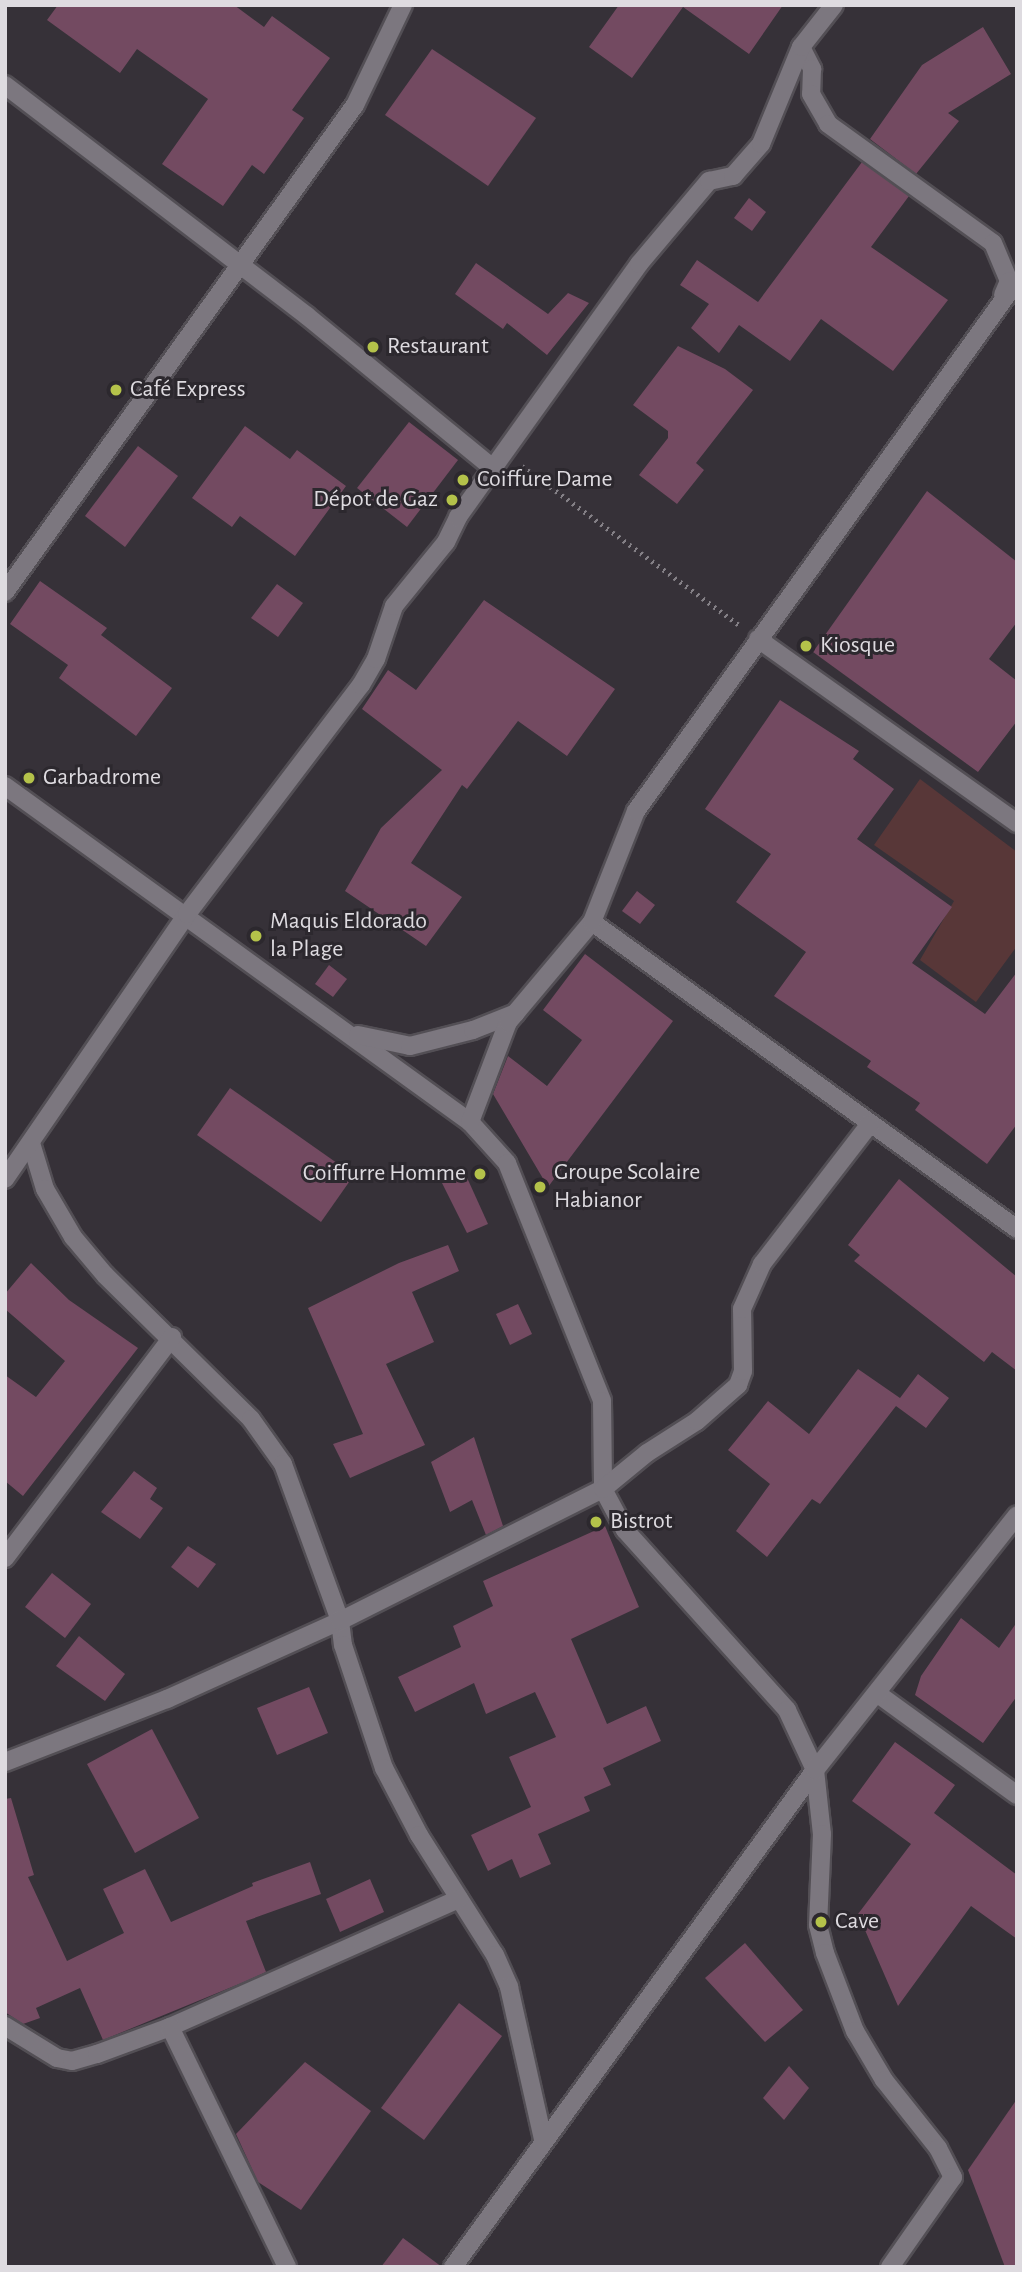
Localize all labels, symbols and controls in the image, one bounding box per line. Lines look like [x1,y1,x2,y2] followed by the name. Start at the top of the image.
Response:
[387,333,489,361] place label: Restaurant
[365,339,381,355] marker: Restaurant
[130,376,246,404] place label: Café Express
[108,382,124,398] marker: Café Express
[477,466,612,494] place label: Coiffure Dame
[455,472,471,488] marker: Coiffure Dame
[313,486,438,514] place label: Dépot de Gaz
[444,492,460,508] marker: Dépot de Gaz
[820,632,895,660] place label: Kiosque
[798,638,814,654] marker: Kiosque
[43,764,161,792] place label: Garbadrome
[21,770,37,786] marker: Garbadrome
[270,908,427,964] place label: Maquis Eldorado la Plage
[248,928,264,944] marker: Maquis Eldorado la Plage
[554,1159,700,1215] place label: Groupe Scolaire Habianor
[303,1160,466,1188] place label: Coiffurre Homme
[472,1166,488,1182] marker: Coiffurre Homme
[532,1179,548,1195] marker: Groupe Scolaire Habianor
[610,1508,672,1536] place label: Bistrot
[588,1514,604,1530] marker: Bistrot
[835,1908,879,1936] place label: Cave
[813,1914,829,1930] marker: Cave

